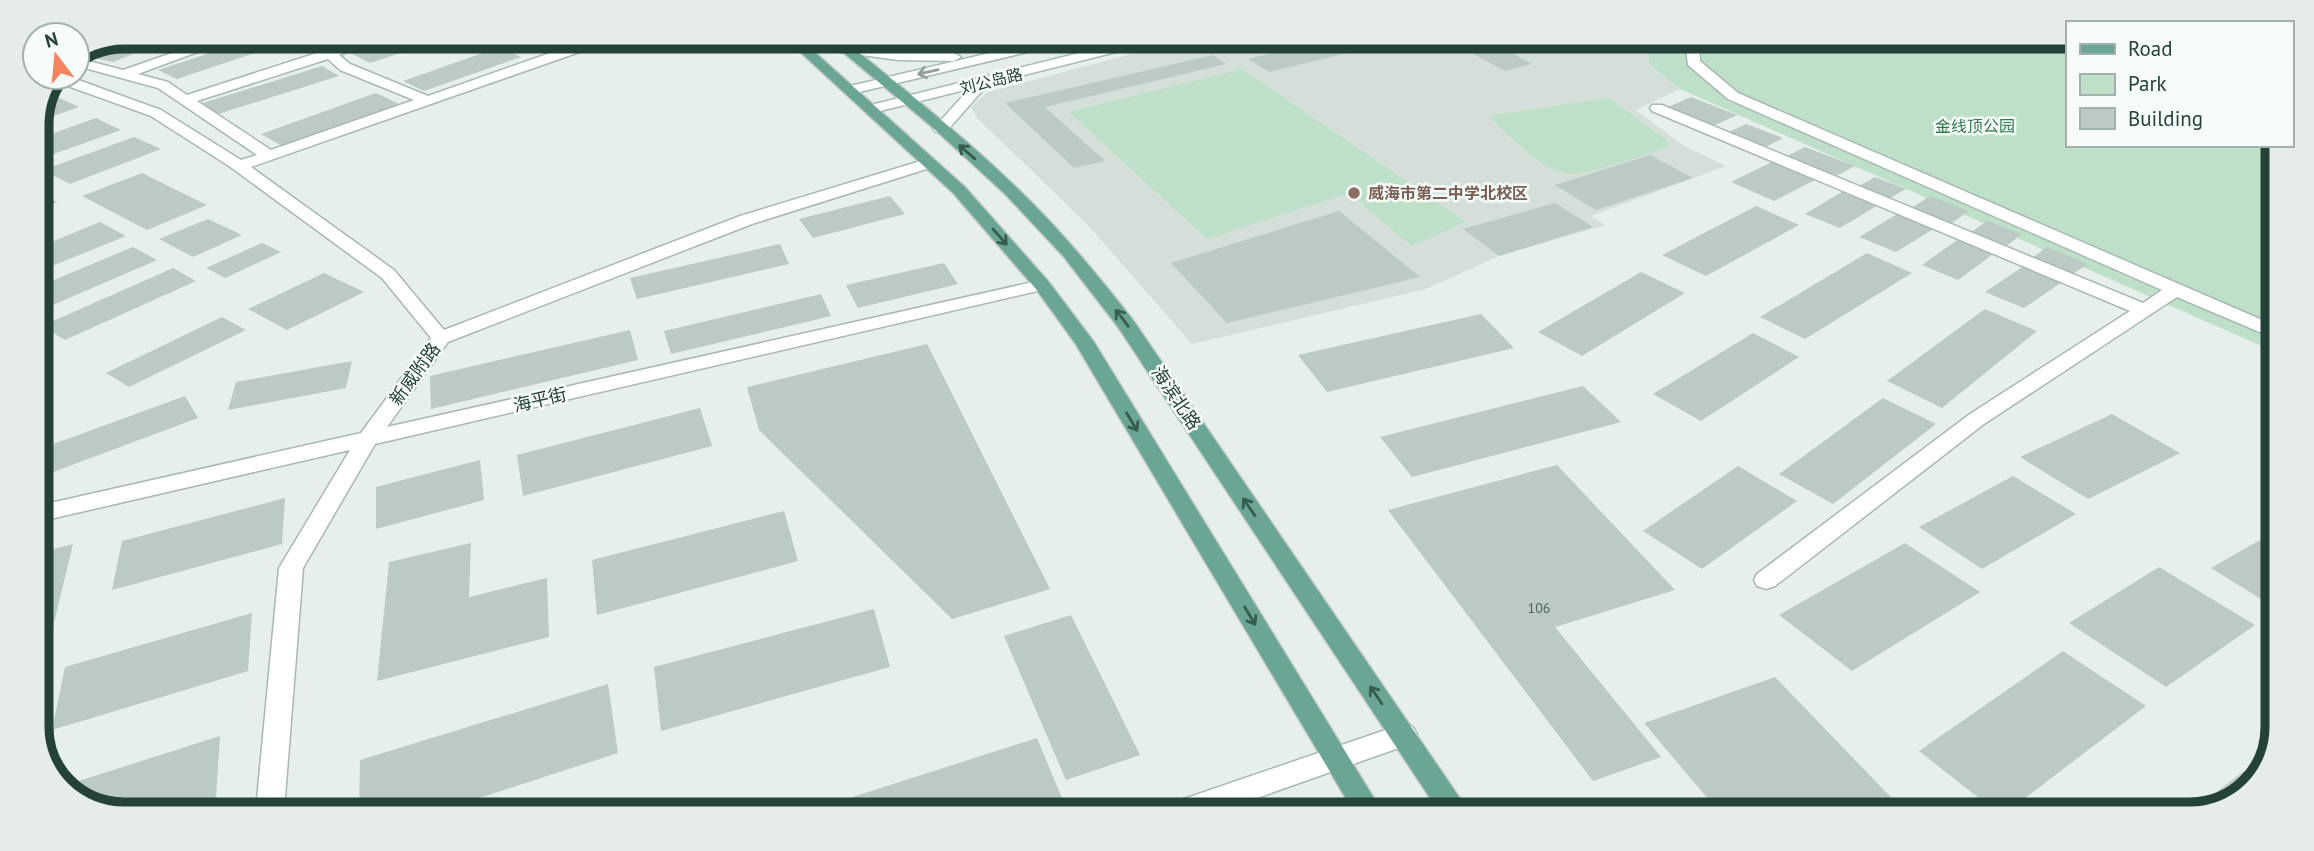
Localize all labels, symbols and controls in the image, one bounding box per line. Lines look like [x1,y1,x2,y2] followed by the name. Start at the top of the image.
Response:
[21,21,91,91] north arrow
[2066,21,2293,147] legend
[42,26,61,53] text: N
[2128,35,2172,62] text: Road
[958,64,1024,98] street label: 刘公岛路
[917,66,940,79] one-way arrow
[2128,70,2167,97] text: Park
[2128,105,2203,132] text: Building
[1935,116,2015,136] park label: 金线顶公园
[958,144,976,160] one-way arrow
[1368,183,1528,203] place label: 威海市第二中学北校区
[1346,185,1362,201] marker: 威海市第二中学北校区
[992,228,1009,245] one-way arrow
[1114,310,1129,328] one-way arrow
[384,338,445,410] street label: 新威附路
[1147,361,1206,434] street label: 海滨北路
[511,382,569,417] street label: 海平街
[1126,411,1140,431] one-way arrow
[1242,497,1256,517] one-way arrow
[1528,599,1550,617] house number: 106
[1243,606,1257,626] one-way arrow
[1369,686,1383,706] one-way arrow

